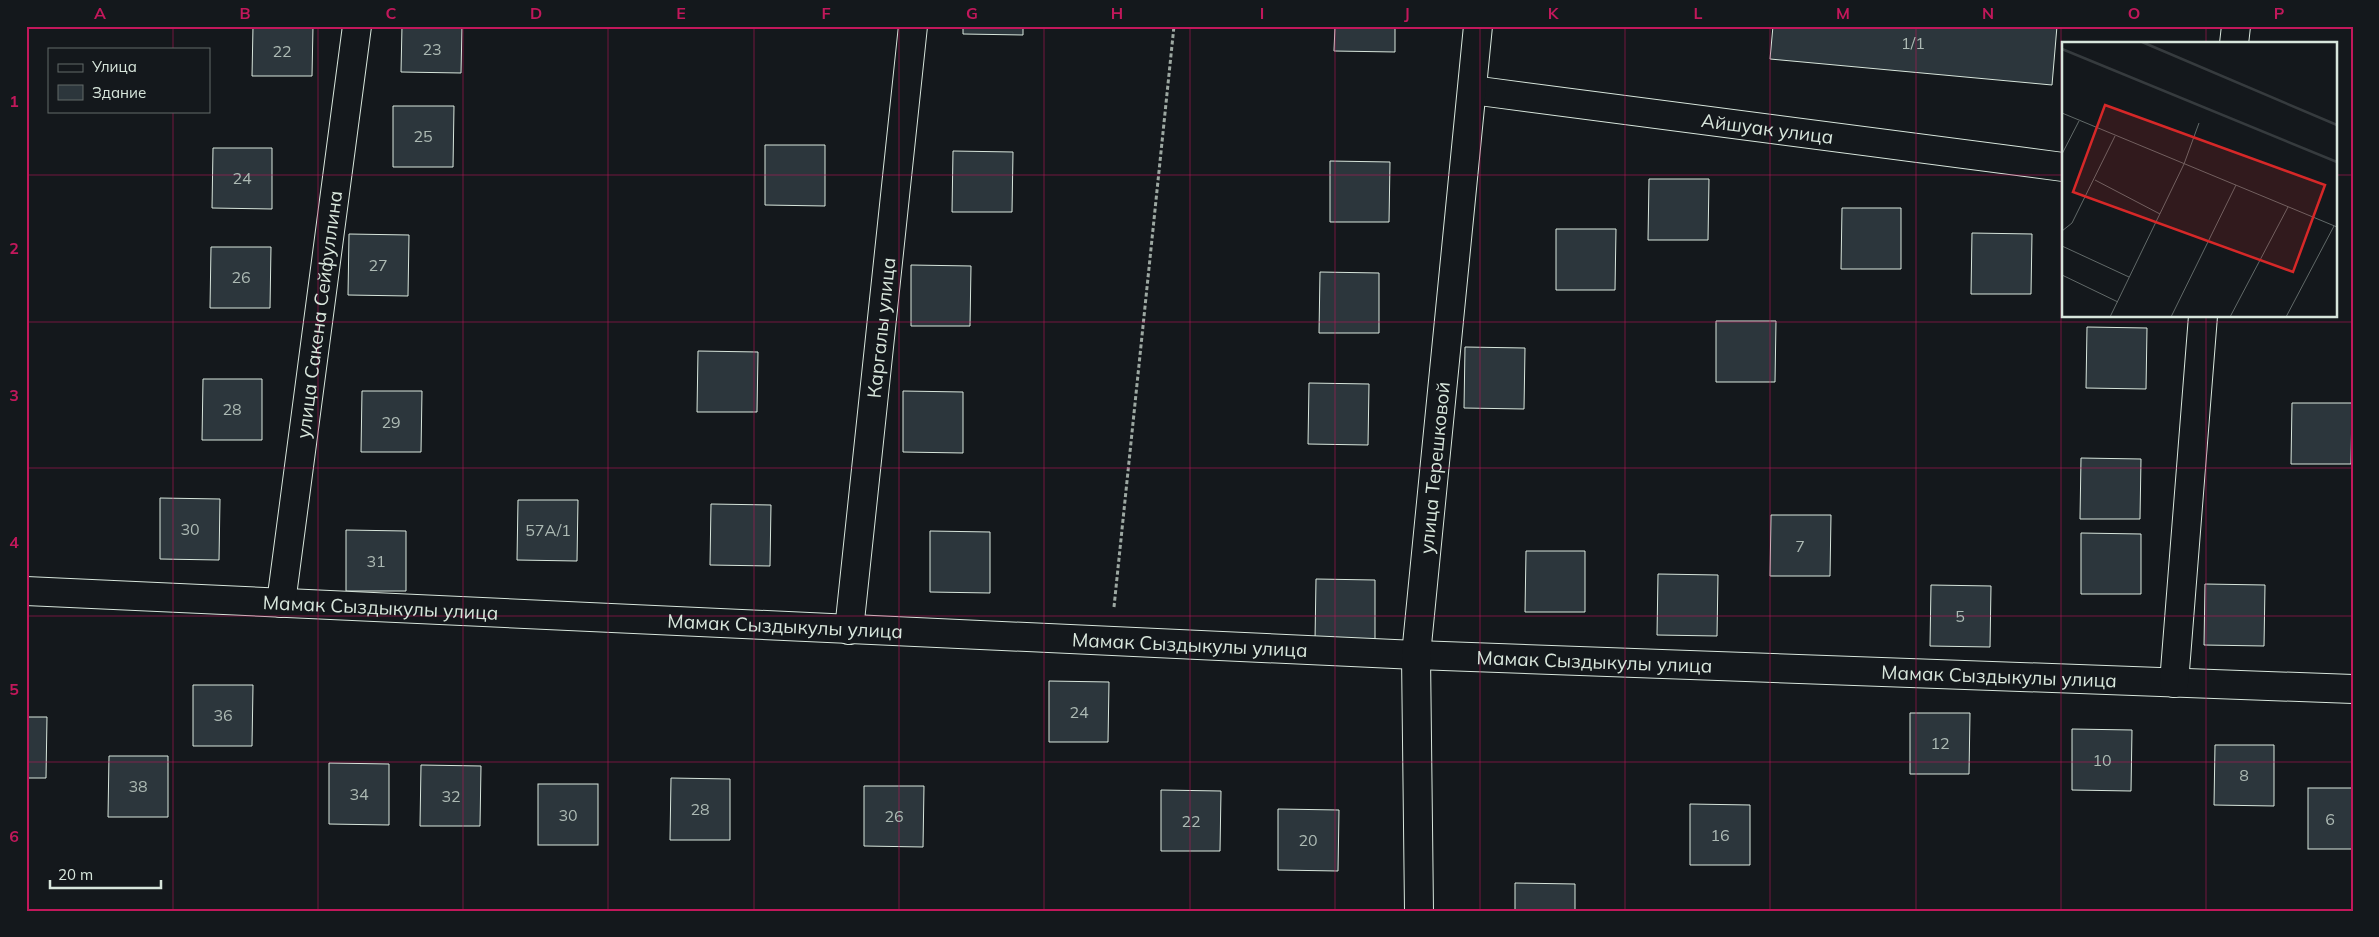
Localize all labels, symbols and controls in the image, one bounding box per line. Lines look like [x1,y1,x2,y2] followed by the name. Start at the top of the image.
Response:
[94,3,106,23] text: A
[239,3,251,23] text: B
[386,3,397,23] text: C
[530,3,542,23] text: D
[676,3,686,23] text: E
[821,3,831,23] text: F
[966,3,978,23] text: G
[1111,3,1123,23] text: H
[1260,3,1264,23] text: I
[1404,3,1410,23] text: J
[1548,3,1560,23] text: K
[1694,3,1703,23] text: L
[1836,3,1850,23] text: M
[1982,3,1994,23] text: N
[2128,3,2140,23] text: O
[2274,3,2285,23] text: P
[1901,33,1925,53] house number: 1/1
[422,39,442,59] house number: 23
[272,41,292,61] house number: 22
[2062,42,2336,318] inset map
[48,48,210,112] legend
[91,57,137,76] text: Улица
[92,83,146,102] text: Здание
[9,91,19,111] text: 1
[1700,108,1835,149] street label: Айшуак улица
[413,126,433,146] house number: 25
[232,168,252,188] house number: 24
[291,189,347,440] street label: улица Сакена Сейфуллина
[9,238,19,258] text: 2
[368,255,388,275] house number: 27
[862,256,900,399] street label: Каргалы улица
[231,267,251,287] house number: 26
[1414,381,1455,555] street label: улица Терешковой
[9,385,19,405] text: 3
[222,399,242,419] house number: 28
[381,412,401,432] house number: 29
[180,519,200,539] house number: 30
[525,520,571,540] house number: 57А/1
[9,532,19,552] text: 4
[1795,536,1805,556] house number: 7
[366,551,386,571] house number: 31
[262,590,499,625] street label: Мамак Сыздыкулы улица
[1955,606,1965,626] house number: 5
[667,609,904,643] street label: Мамак Сыздыкулы улица
[1071,627,1308,662] street label: Мамак Сыздыкулы улица
[1476,645,1713,678] street label: Мамак Сыздыкулы улица
[1881,660,2117,692] street label: Мамак Сыздыкулы улица
[9,679,19,699] text: 5
[1069,702,1089,722] house number: 24
[213,705,233,725] house number: 36
[1930,733,1950,753] house number: 12
[2092,750,2112,770] house number: 10
[2239,765,2249,785] house number: 8
[128,776,148,796] house number: 38
[349,784,369,804] house number: 34
[441,786,461,806] house number: 32
[690,799,710,819] house number: 28
[558,805,578,825] house number: 30
[884,806,904,826] house number: 26
[2325,809,2335,829] house number: 6
[1181,811,1201,831] house number: 22
[1710,825,1730,845] house number: 16
[9,826,19,846] text: 6
[1298,830,1318,850] house number: 20
[50,857,161,889] scale bar
[58,865,93,884] text: 20 m

